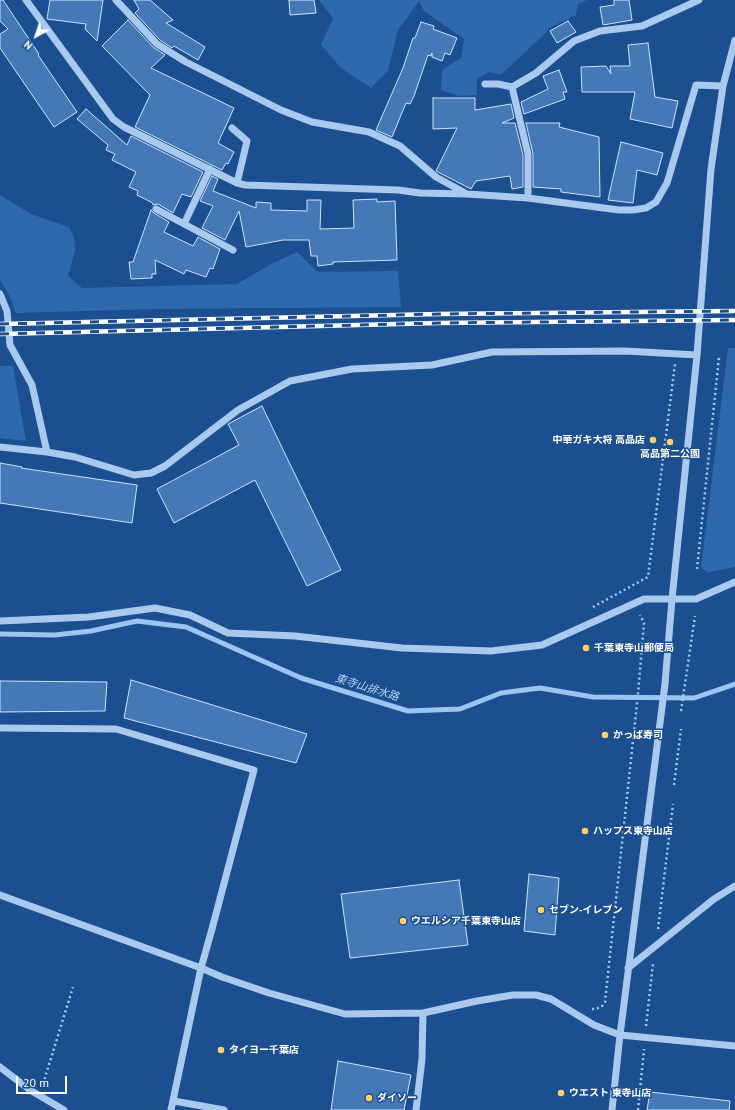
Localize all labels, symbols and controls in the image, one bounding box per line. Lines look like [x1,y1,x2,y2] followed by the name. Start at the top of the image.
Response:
[16,16,56,56] north arrow
[21,38,36,53] text: N
[552,434,645,446] place label: 中華ガキ大将 高品店
[648,435,658,445] marker: 中華ガキ大将 高品店
[665,437,675,447] marker: 高品第二公園
[640,448,700,460] place label: 高品第二公園
[594,642,674,654] place label: 千葉東寺山郵便局
[581,643,591,653] marker: 千葉東寺山郵便局
[334,672,400,704] water label: 東寺山排水路
[613,729,663,741] place label: かっぱ寿司
[600,730,610,740] marker: かっぱ寿司
[593,825,673,837] place label: ハップス東寺山店
[580,826,590,836] marker: ハップス東寺山店
[549,904,623,916] place label: セブン-イレブン
[536,905,546,915] marker: セブン-イレブン
[411,915,521,927] place label: ウエルシア千葉東寺山店
[398,916,408,926] marker: ウエルシア千葉東寺山店
[229,1044,299,1056] place label: タイヨー千葉店
[216,1045,226,1055] marker: タイヨー千葉店
[18,1068,69,1094] scale bar
[23,1075,49,1090] text: 20 m
[569,1087,652,1099] place label: ウエスト 東寺山店
[556,1088,566,1098] marker: ウエスト 東寺山店
[377,1092,417,1104] place label: ダイソー
[364,1093,374,1103] marker: ダイソー

